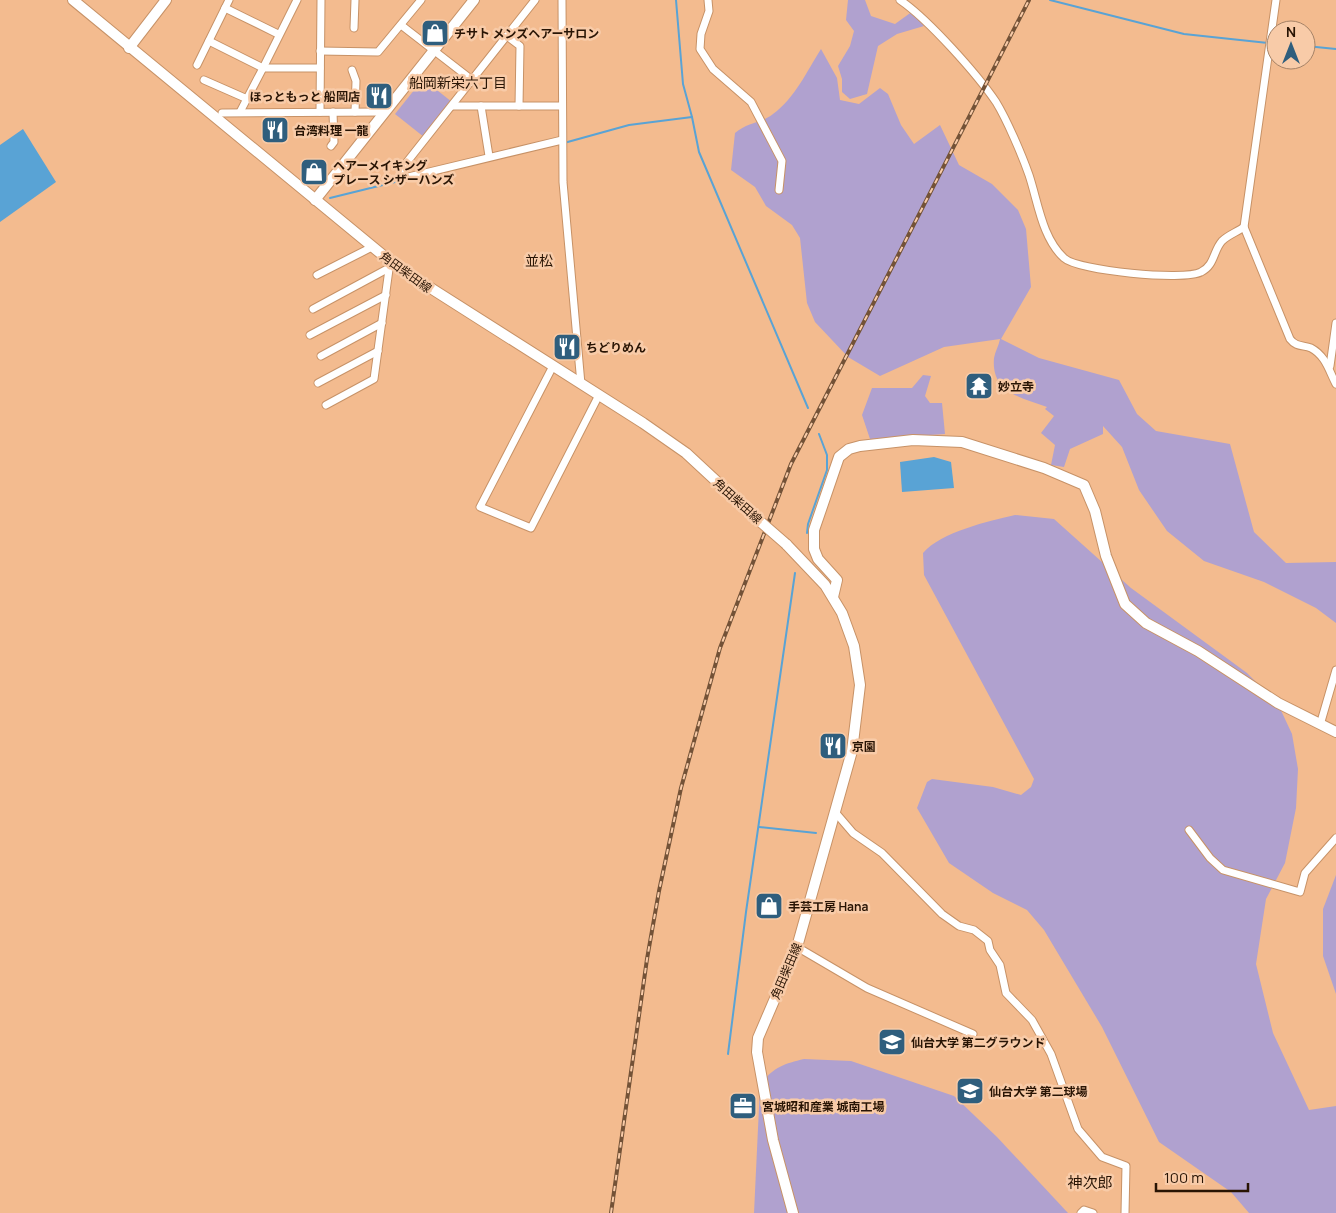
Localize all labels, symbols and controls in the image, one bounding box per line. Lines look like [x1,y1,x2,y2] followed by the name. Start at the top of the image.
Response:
[420,18,450,48] shop icon: チサト メンズヘアーサロン
[1266,20,1316,70] north arrow
[1286,22,1296,41] text: N
[454,25,599,42] place label: チサト メンズヘアーサロン
[409,73,507,92] district label: 船岡新栄六丁目
[364,81,394,111] restaurant icon: ほっともっと 船岡店
[250,88,360,105] place label: ほっともっと 船岡店
[260,115,290,145] restaurant icon: 台湾料理 一龍
[294,122,368,139] place label: 台湾料理 一龍
[299,157,329,187] shop icon: ヘアーメイキング プレース シザーハンズ
[333,157,454,188] place label: ヘアーメイキング プレース シザーハンズ
[377,247,435,297] street label: 角田柴田線
[525,251,553,270] district label: 並松
[552,332,582,362] restaurant icon: ちどりめん
[586,339,646,356] place label: ちどりめん
[964,371,994,401] temple icon: 妙立寺
[998,378,1034,395] place label: 妙立寺
[710,475,766,527] street label: 角田柴田線
[818,731,848,761] restaurant icon: 京園
[852,738,876,755] place label: 京園
[754,891,784,921] shop icon: 手芸工房 Hana
[788,898,868,915] place label: 手芸工房 Hana
[766,940,806,1002] street label: 角田柴田線
[877,1027,907,1057] school or university icon: 仙台大学 第二グラウンド
[911,1034,1045,1051] place label: 仙台大学 第二グラウンド
[955,1076,985,1106] school or university icon: 仙台大学 第二球場
[989,1083,1087,1100] place label: 仙台大学 第二球場
[728,1091,758,1121] office icon: 宮城昭和産業 城南工場
[762,1098,884,1115] place label: 宮城昭和産業 城南工場
[1156,1160,1248,1192] scale bar
[1164,1167,1204,1188] text: 100 m
[1067,1172,1113,1193] district label: 神次郎

